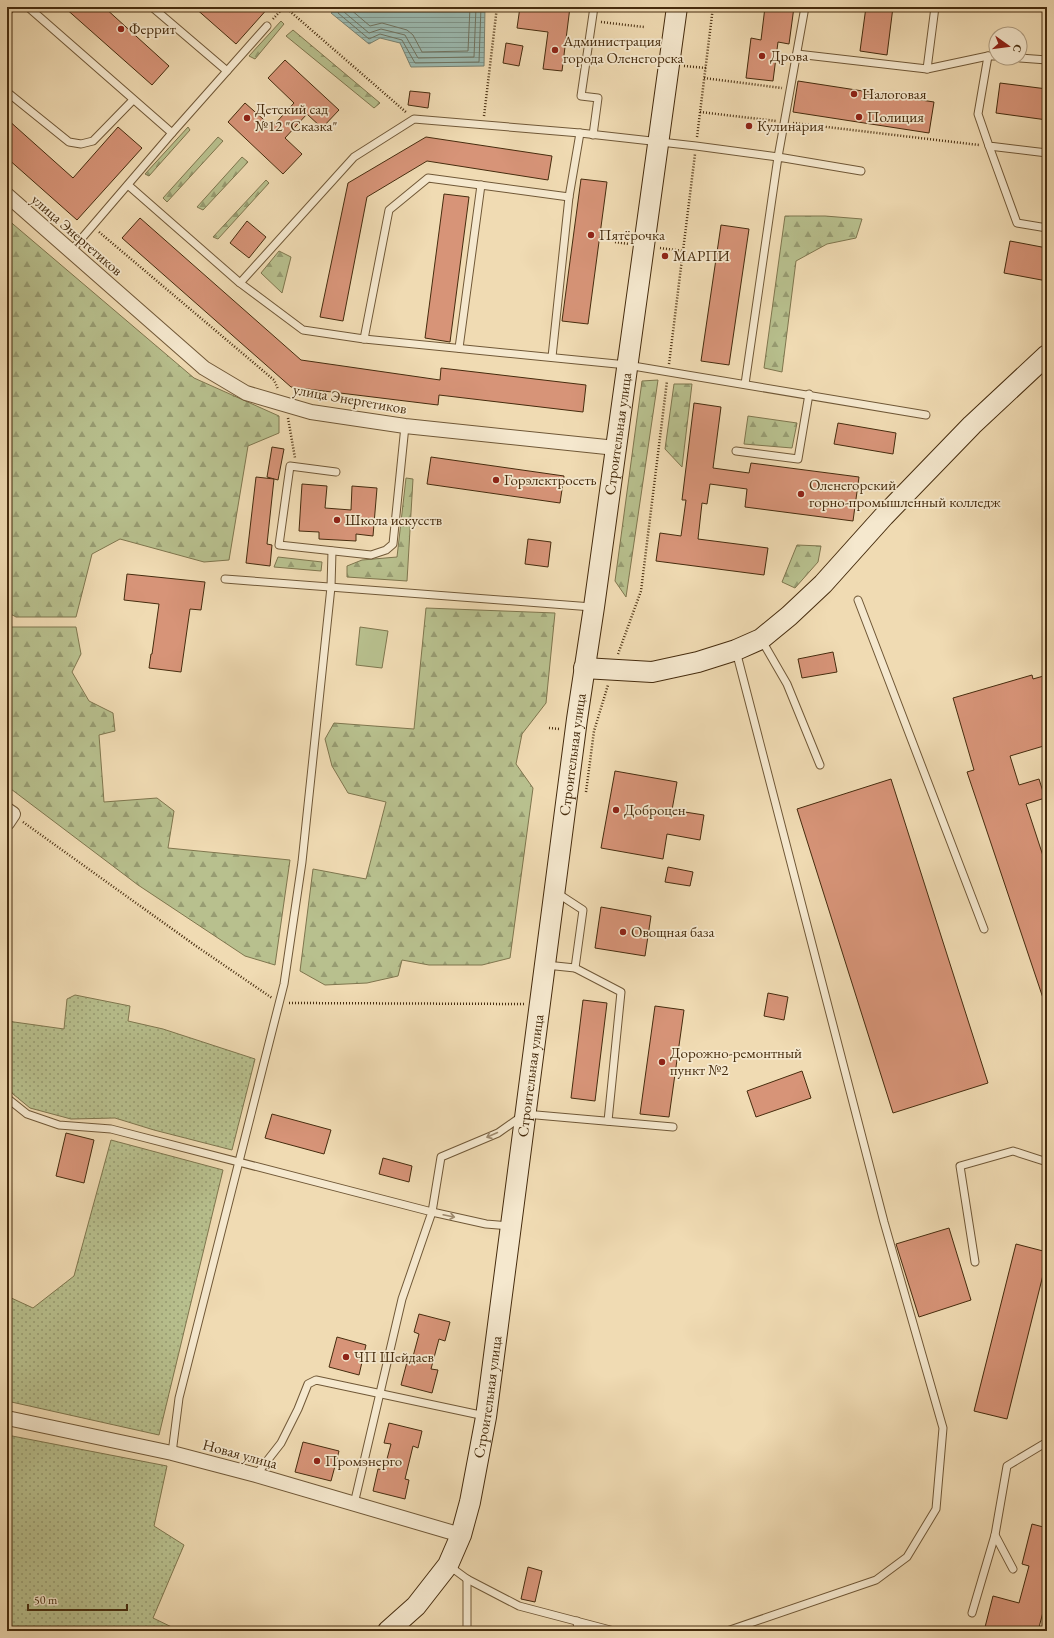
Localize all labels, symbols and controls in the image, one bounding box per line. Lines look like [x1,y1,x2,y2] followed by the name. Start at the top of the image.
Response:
[129,19,176,38] place label: Феррит
[116,24,126,34] marker: Феррит
[988,26,1028,66] north arrow
[562,31,684,67] place label: Администрация города Оленегорска
[1010,43,1025,54] text: С
[550,45,560,55] marker: Администрация города Оленегорска
[770,46,808,65] place label: Дрова
[757,51,767,61] marker: Дрова
[862,84,927,103] place label: Налоговая
[849,89,859,99] marker: Налоговая
[255,99,337,135] place label: Детский сад №12 "Сказка"
[867,107,924,126] place label: Полиция
[854,112,864,122] marker: Полиция
[242,113,252,123] marker: Детский сад №12 "Сказка"
[757,116,824,135] place label: Кулинария
[744,121,754,131] marker: Кулинария
[28,190,127,280] street label: улица Энергетиков
[599,225,665,244] place label: Пятёрочка
[586,230,596,240] marker: Пятёрочка
[673,246,730,265] place label: МАРПИ
[660,251,670,261] marker: МАРПИ
[600,371,635,496] street label: Строительная улица
[292,379,408,418] street label: улица Энергетиков
[504,470,597,489] place label: Горэлектросеть
[491,475,501,485] marker: Горэлектросеть
[809,475,1001,511] place label: Оленегорский горно-промышленный колледж
[796,489,806,499] marker: Оленегорский горно-промышленный колледж
[345,510,442,529] place label: Школа искусств
[332,515,342,525] marker: Школа искусств
[554,692,590,817] street label: Строительная улица
[624,800,686,819] place label: Доброцен
[611,805,621,815] marker: Доброцен
[631,922,714,941] place label: Овощная база
[618,927,628,937] marker: Овощная база
[513,1013,547,1138] street label: Строительная улица
[670,1043,802,1079] place label: Дорожно-ремонтный пункт №2
[657,1057,667,1067] marker: Дорожно-ремонтный пункт №2
[487,1132,499,1139] one-way arrow
[443,1213,456,1221] one-way arrow
[468,1334,506,1460] street label: Строительная улица
[354,1347,434,1366] place label: ЧП Шейдаев
[341,1352,351,1362] marker: ЧП Шейдаев
[201,1434,280,1473] street label: Новая улица
[325,1451,402,1470] place label: Промэнерго
[312,1456,322,1466] marker: Промэнерго
[28,1586,127,1612] scale bar
[34,1592,58,1608] text: 50 m

